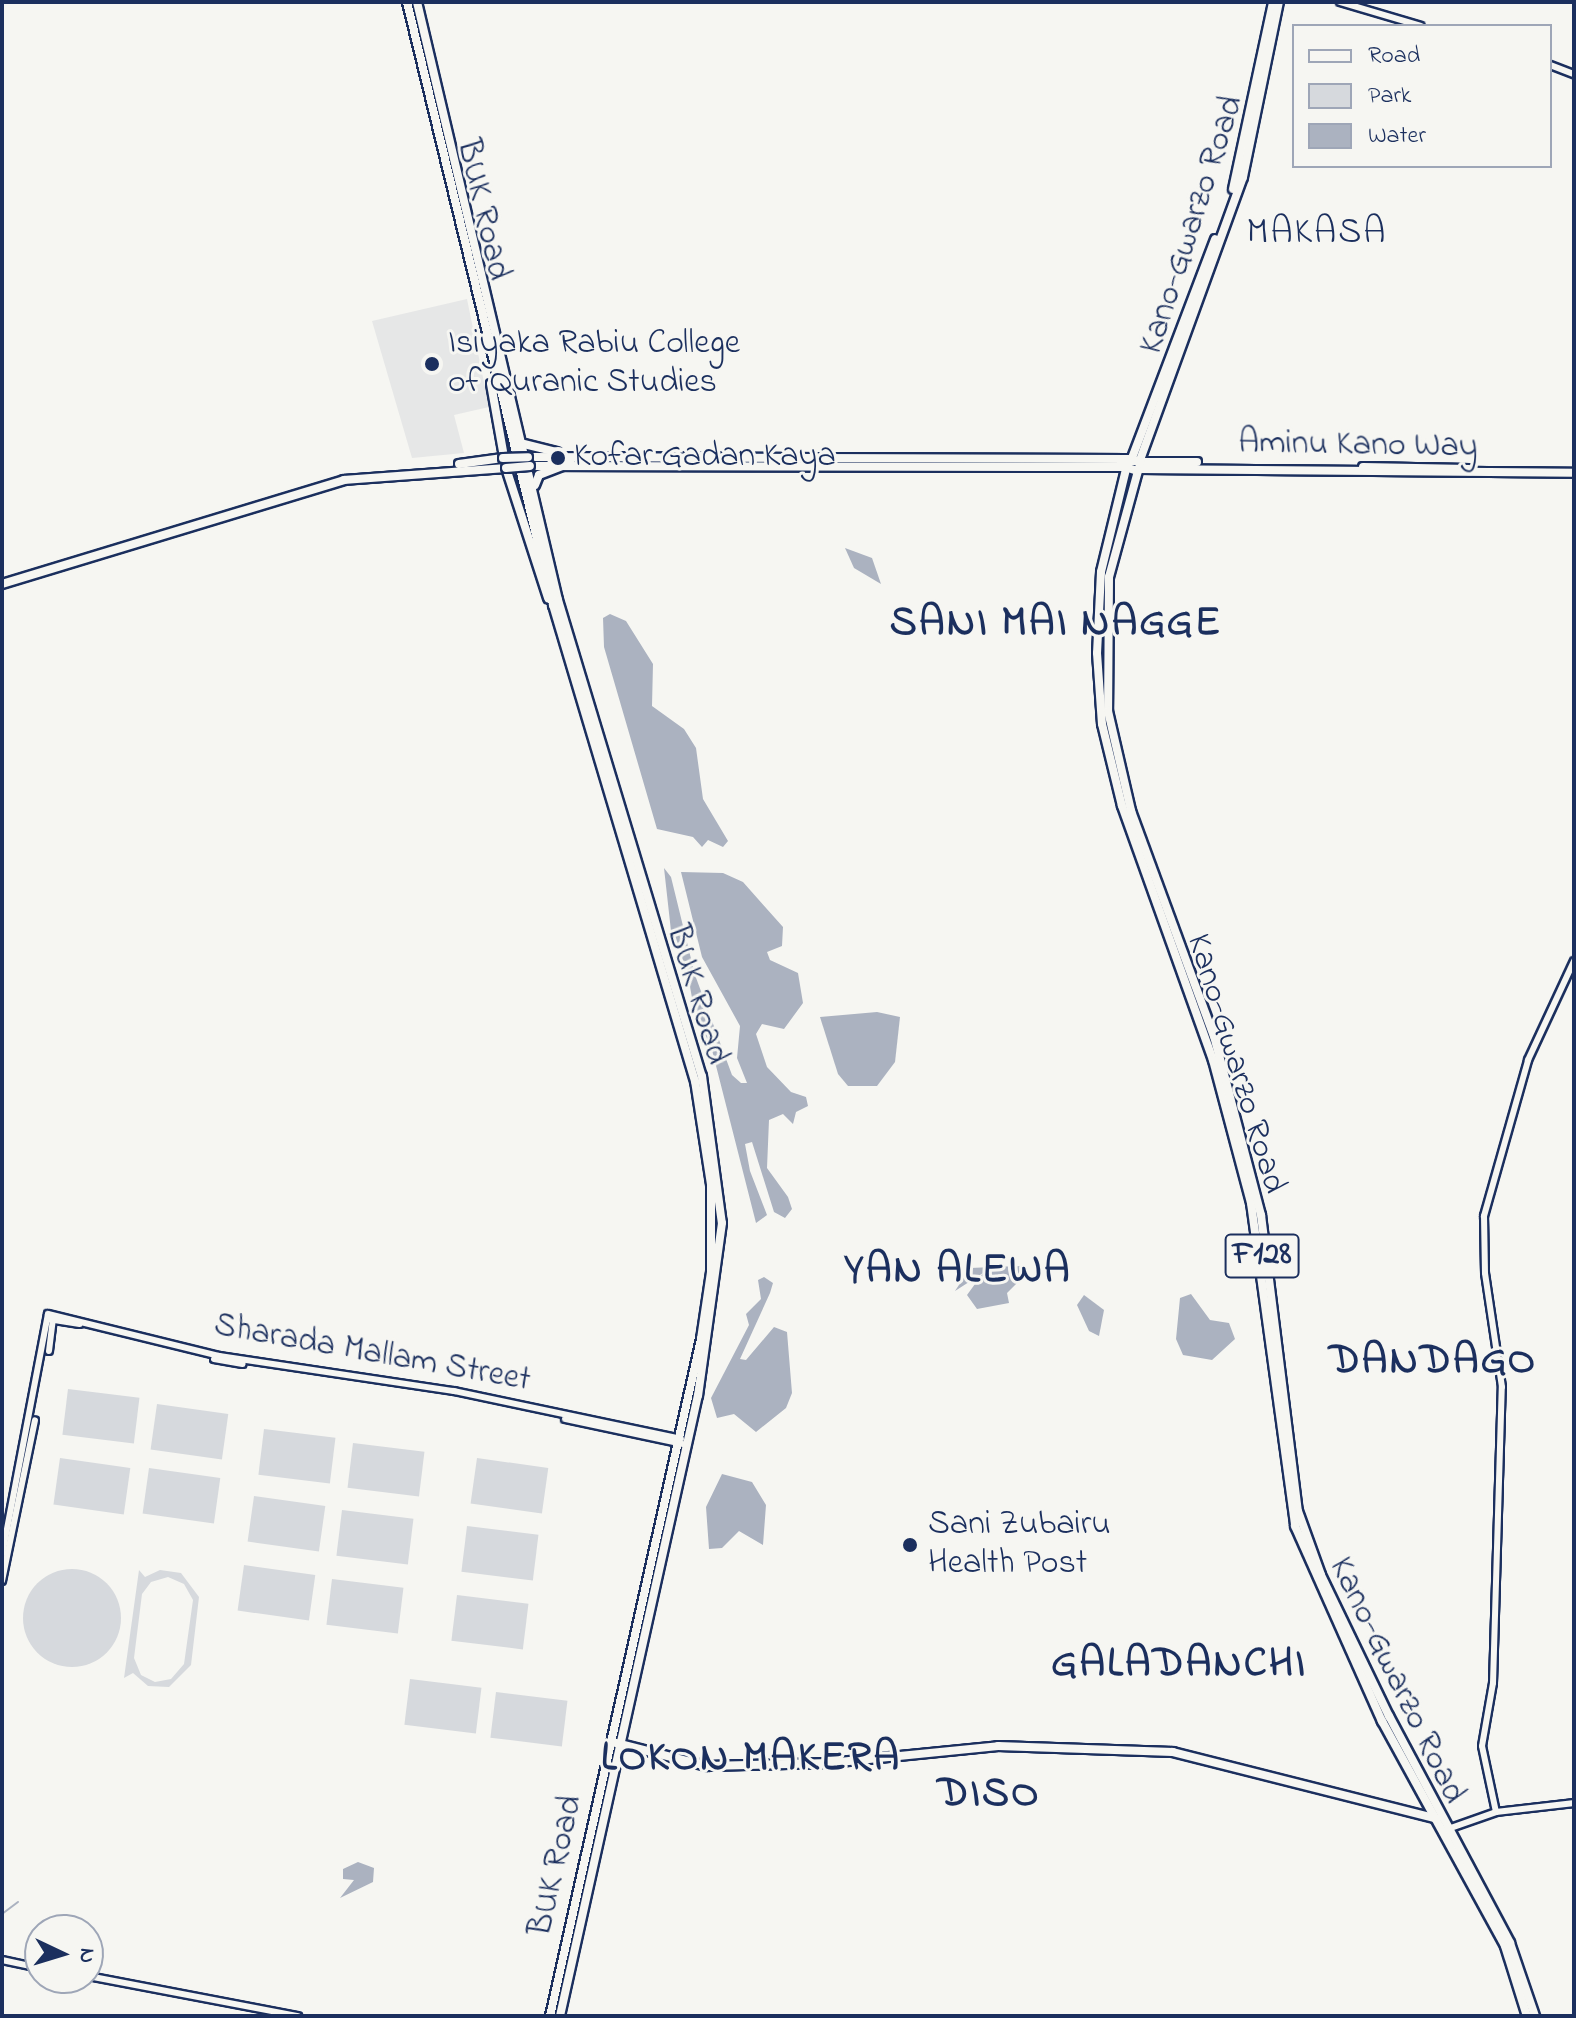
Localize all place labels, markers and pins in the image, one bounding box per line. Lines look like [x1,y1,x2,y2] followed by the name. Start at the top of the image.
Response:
[448,324,740,404] place label: Isiyaka Rabiu College of Quranic Studies
[423,355,441,373] marker: Isiyaka Rabiu College of Quranic Studies
[574,438,836,478] place label: Kofar Gadan Kaya
[549,449,567,467] marker: Kofar Gadan Kaya
[928,1505,1111,1584] place label: Sani Zubairu Health Post
[899,1534,921,1556] marker: Sani Zubairu Health Post

